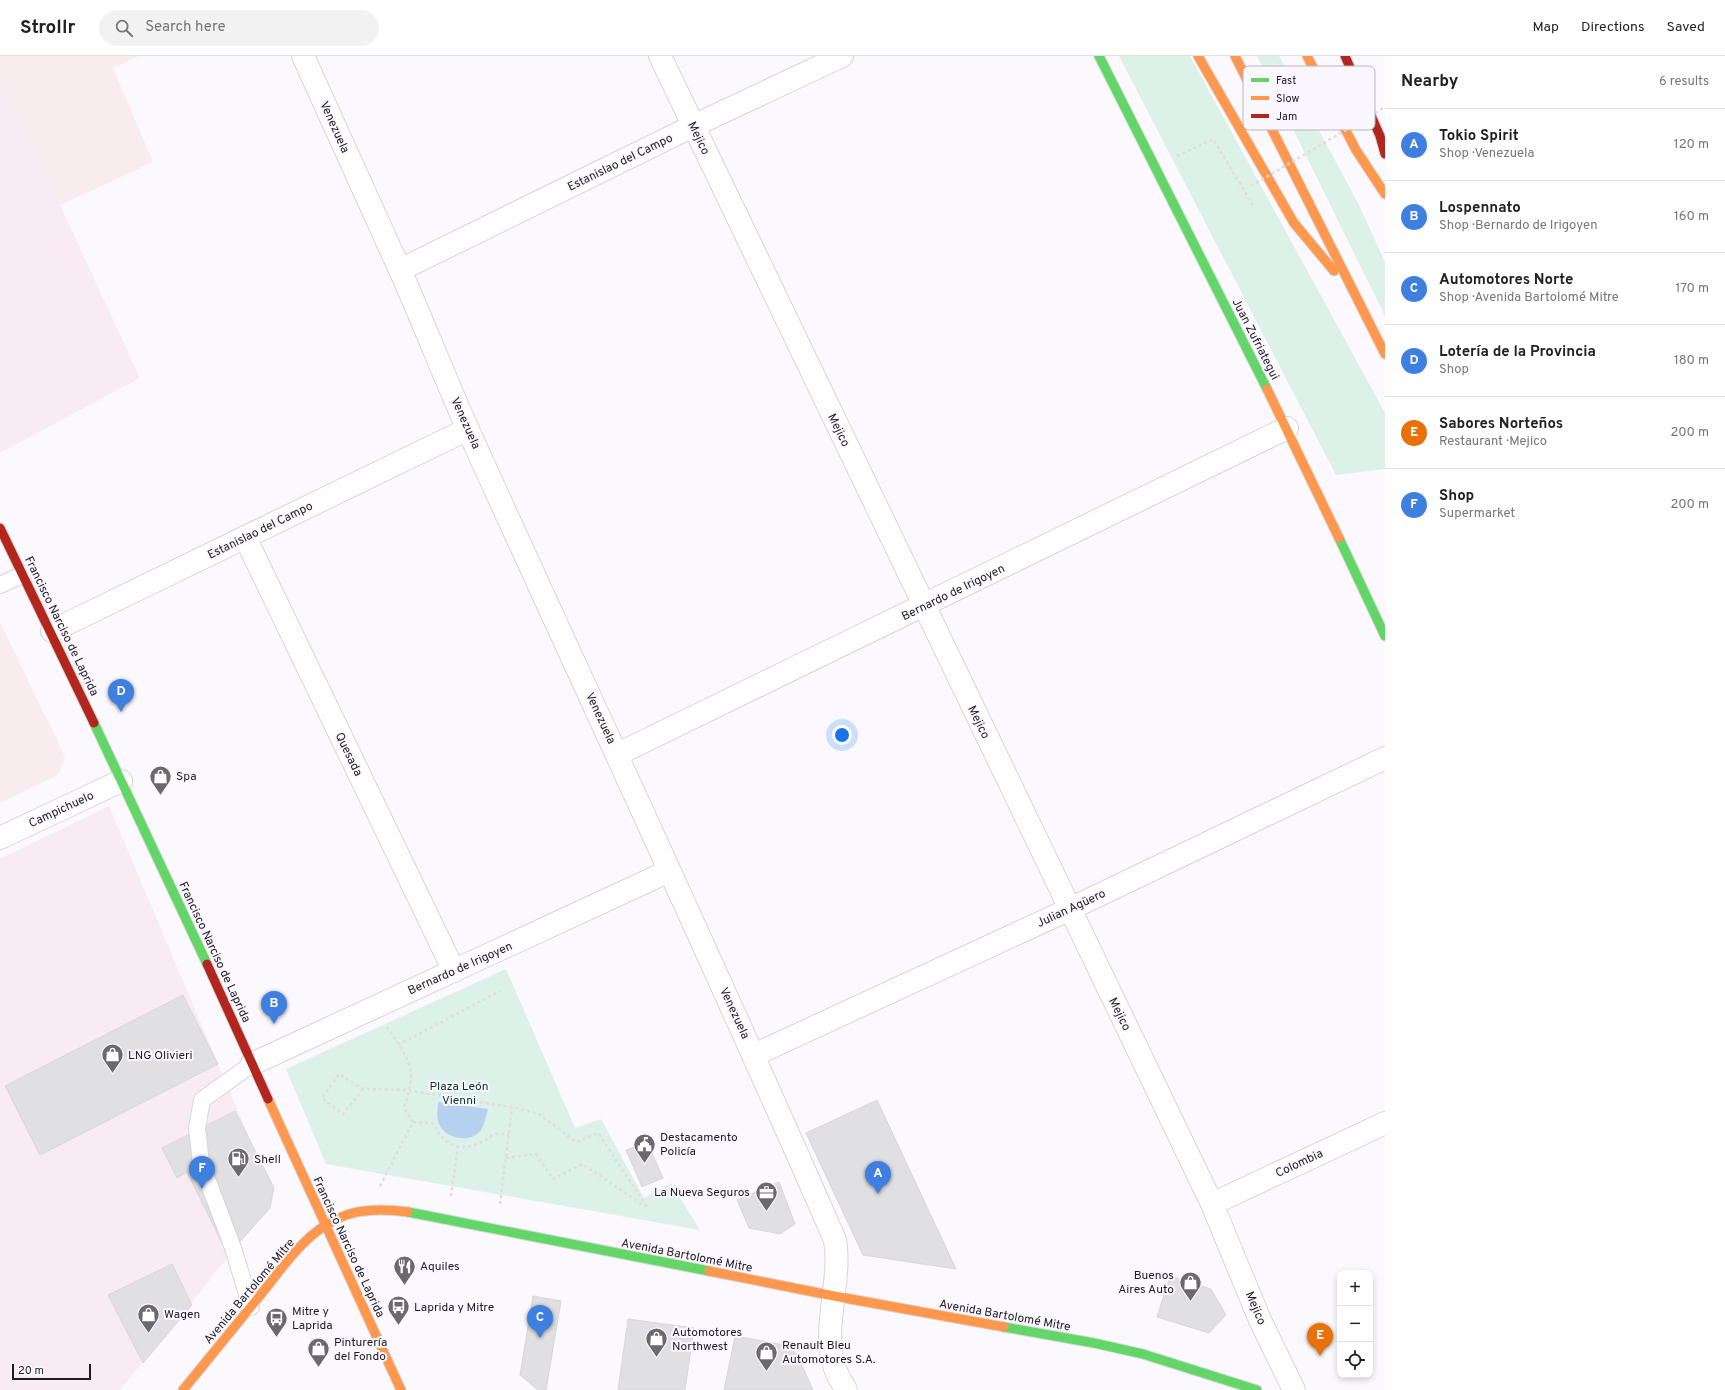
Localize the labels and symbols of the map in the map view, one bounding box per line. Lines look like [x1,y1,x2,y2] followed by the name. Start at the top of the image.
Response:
[1243,66,1375,130] legend
[1276,74,1296,88] text: Fast
[1276,92,1299,106] text: Slow
[316,99,353,156] street label: Venezuela
[1276,110,1297,124] text: Jam
[683,119,713,158] street label: Mejico
[565,130,676,195] street label: Estanislao del Campo
[1228,296,1283,383] street label: Juan Zufriategui
[447,395,484,452] street label: Venezuela
[823,411,853,450] street label: Mejico
[205,498,316,563] street label: Estanislao del Campo
[20,554,102,699] street label: Francisco Narciso de Laprida
[899,561,1008,625] street label: Bernardo de Irigoyen
[108,679,134,712] pin: D
[581,690,619,747] street label: Venezuela
[963,703,993,742] street label: Mejico
[832,725,852,745] your location
[331,730,366,779] street label: Quesada
[148,763,174,796] shop icon: Spa
[176,769,196,785] place label: Spa
[26,788,97,832] street label: Campichuelo
[174,879,254,1025] street label: Francisco Narciso de Laprida
[1034,886,1109,932] street label: Julian Agüero
[405,939,515,999] street label: Bernardo de Irigoyen
[715,985,753,1042] street label: Venezuela
[261,991,287,1024] pin: B
[1104,995,1134,1034] street label: Mejico
[99,1042,125,1075] shop icon: LNG Olivieri
[128,1048,193,1064] place label: LNG Olivieri
[429,1079,489,1109] park label: Plaza León Vienni
[660,1130,738,1160] place label: Destacamento Policía
[632,1131,658,1164] public building icon: Destacamento Policía
[226,1146,252,1179] fuel station icon: Shell
[1273,1146,1326,1182] street label: Colombia
[254,1152,281,1168] place label: Shell
[189,1156,215,1189] pin: F
[865,1161,891,1194] pin: A
[308,1174,388,1320] street label: Francisco Narciso de Laprida
[753,1179,779,1212] office icon: La Nueva Seguros
[654,1185,750,1201] place label: La Nueva Seguros
[201,1235,299,1348] street label: Avenida Bartolomé Mitre
[620,1235,754,1277] street label: Avenida Bartolomé Mitre
[391,1253,417,1286] restaurant icon: Aquiles
[420,1259,460,1275] place label: Aquiles
[1118,1268,1174,1298] place label: Buenos Aires Auto
[1177,1269,1203,1302] shop icon: Buenos Aires Auto
[1241,1289,1269,1328] street label: Mejico
[386,1294,412,1327] bus stop icon: Laprida y Mitre
[938,1297,1072,1335] street label: Avenida Bartolomé Mitre
[414,1300,494,1316] place label: Laprida y Mitre
[135,1301,161,1334] shop icon: Wagen
[292,1304,333,1334] place label: Mitre y Laprida
[263,1305,289,1338] bus stop icon: Mitre y Laprida
[527,1305,553,1338] pin: C
[164,1307,200,1323] place label: Wagen
[1307,1323,1333,1356] pin: E
[672,1325,742,1355] place label: Automotores Northwest
[643,1326,669,1359] shop icon: Automotores Northwest
[334,1335,387,1365] place label: Pinturería del Fondo
[305,1336,331,1369] shop icon: Pinturería del Fondo
[782,1338,876,1368] place label: Renault Bleu Automotores S.A.
[753,1339,779,1372] shop icon: Renault Bleu Automotores S.A.
[12,1362,91,1381] scale bar

